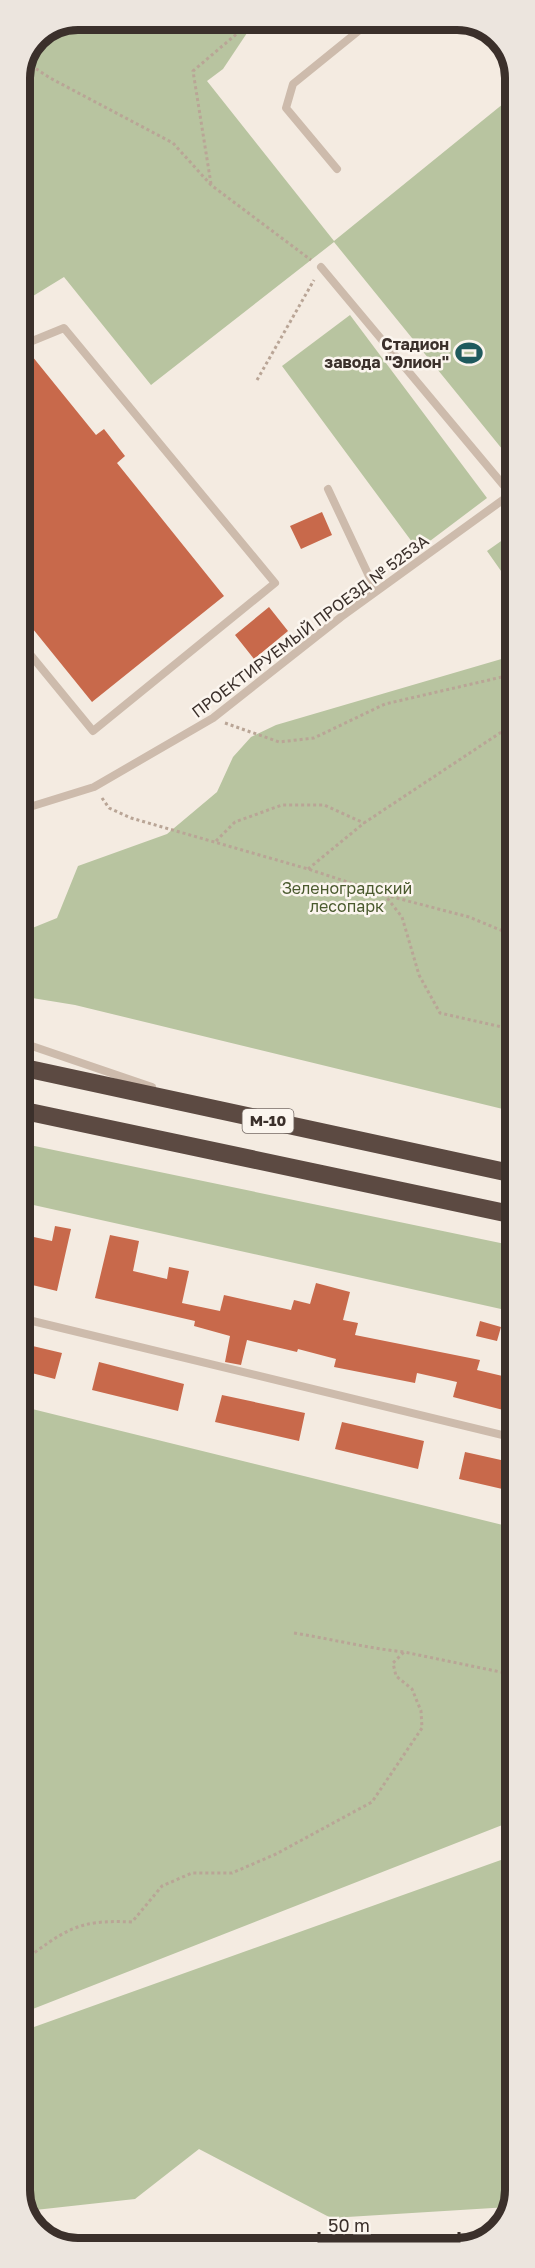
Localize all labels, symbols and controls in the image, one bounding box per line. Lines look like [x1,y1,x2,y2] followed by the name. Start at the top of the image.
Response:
[324,334,449,372] place label: Стадион завода "Элион"
[454,338,484,368] sports icon: Стадион завода "Элион"
[188,530,433,722] street label: ПРОЕКТИРУЕМЫЙ ПРОЕЗД № 5253А
[282,878,412,916] park label: Зеленоградский лесопарк
[242,1109,294,1133] road number: М-10
[319,2205,458,2243] scale bar
[328,2214,370,2236] text: 50 m

